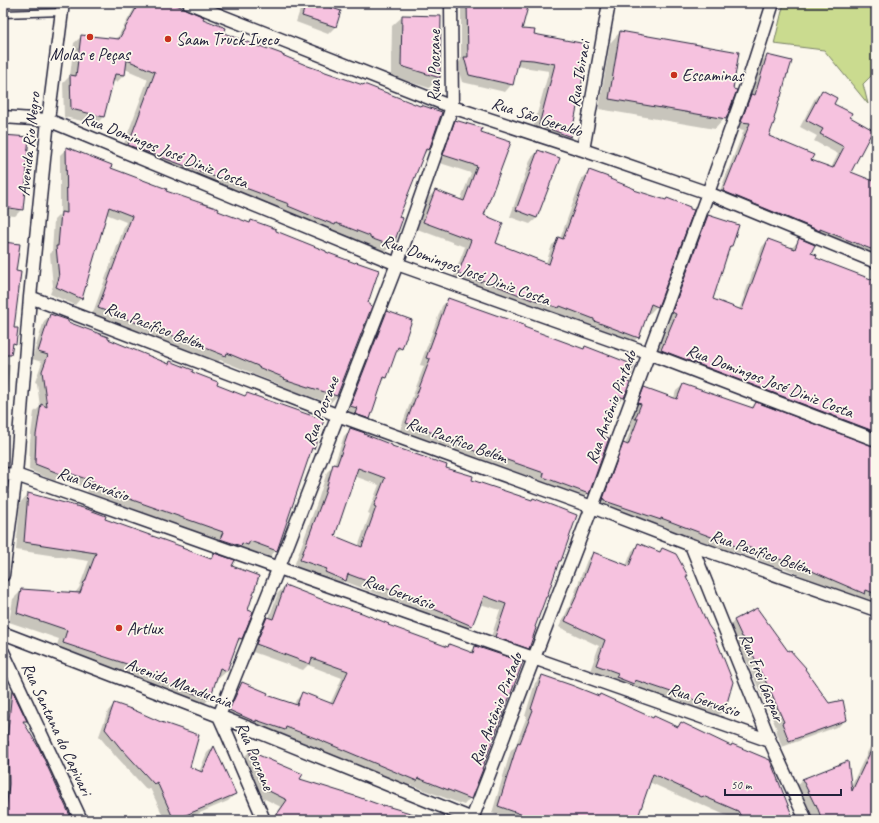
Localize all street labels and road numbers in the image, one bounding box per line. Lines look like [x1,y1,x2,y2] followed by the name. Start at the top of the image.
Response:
[424,28,445,102] street label: Rua Pocrane
[563,38,595,109] street label: Rua Ibiraci
[13,90,45,197] street label: Avenida Rio Negro
[489,92,586,142] street label: Rua São Geraldo
[79,107,253,194] street label: Rua Domingos José Diniz Costa
[379,230,554,311] street label: Rua Domingos José Diniz Costa
[102,297,209,355] street label: Rua Pacífico Belém
[684,339,858,423] street label: Rua Domingos José Diniz Costa
[581,346,642,466] street label: Rua Antônio Pintado
[298,372,344,449] street label: Rua Pocrane
[404,412,512,468] street label: Rua Pacífico Belém
[55,462,133,507] street label: Rua Gervásio
[708,525,816,580] street label: Rua Pacífico Belém
[361,569,439,615] street label: Rua Gervásio
[735,630,790,726] street label: Rua Frei Gaspar
[465,648,528,768] street label: Rua Antônio Pintado
[123,653,236,713] street label: Avenida Manducaia
[17,659,98,800] street label: Rua Santana do Capivari
[666,678,744,723] street label: Rua Gervásio
[231,719,279,795] street label: Rua Pocrane

